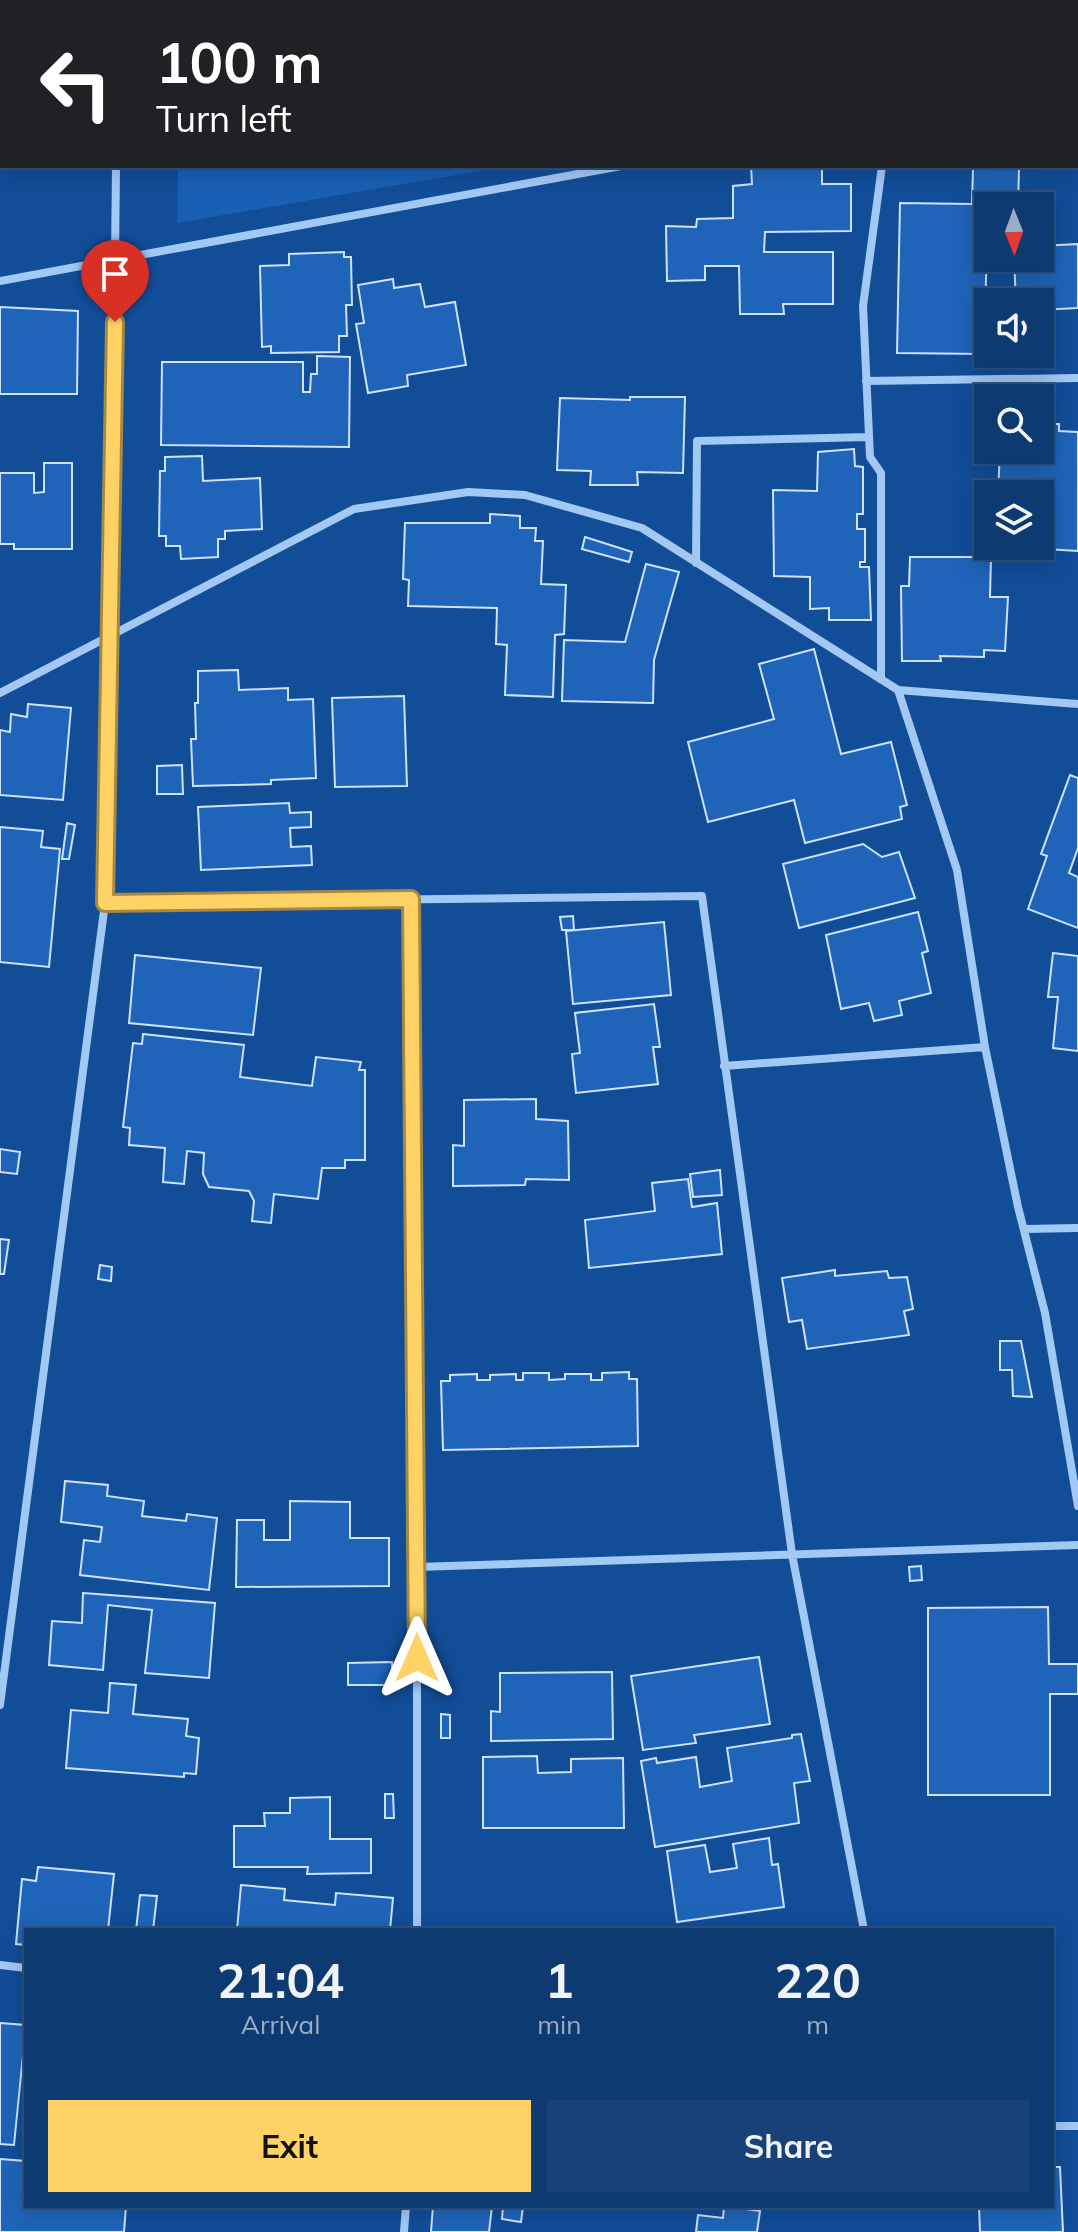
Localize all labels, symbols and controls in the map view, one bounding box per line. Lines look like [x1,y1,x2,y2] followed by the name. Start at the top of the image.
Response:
[156,27,323,97] text: 100 m
[24,32,128,136] icon: left
[156,96,292,141] text: Turn left
[974,192,1054,272] north arrow
[974,192,1054,560] map controls
[81,240,149,322] pin
[93,252,137,296] icon: arrive
[974,288,1054,368] button: sound
[974,384,1054,464] button: search
[974,480,1054,560] button: layers
[375,1616,459,1700] position arrow
[217,1950,344,2010] text: 21:04
[545,1950,574,2010] text: 1
[775,1950,861,2010] text: 220
[241,2008,320,2041] text: Arrival
[537,2008,581,2041] text: min
[806,2008,829,2041] text: m
[48,2100,531,2192] button: Exit
[547,2100,1030,2192] button: Share

